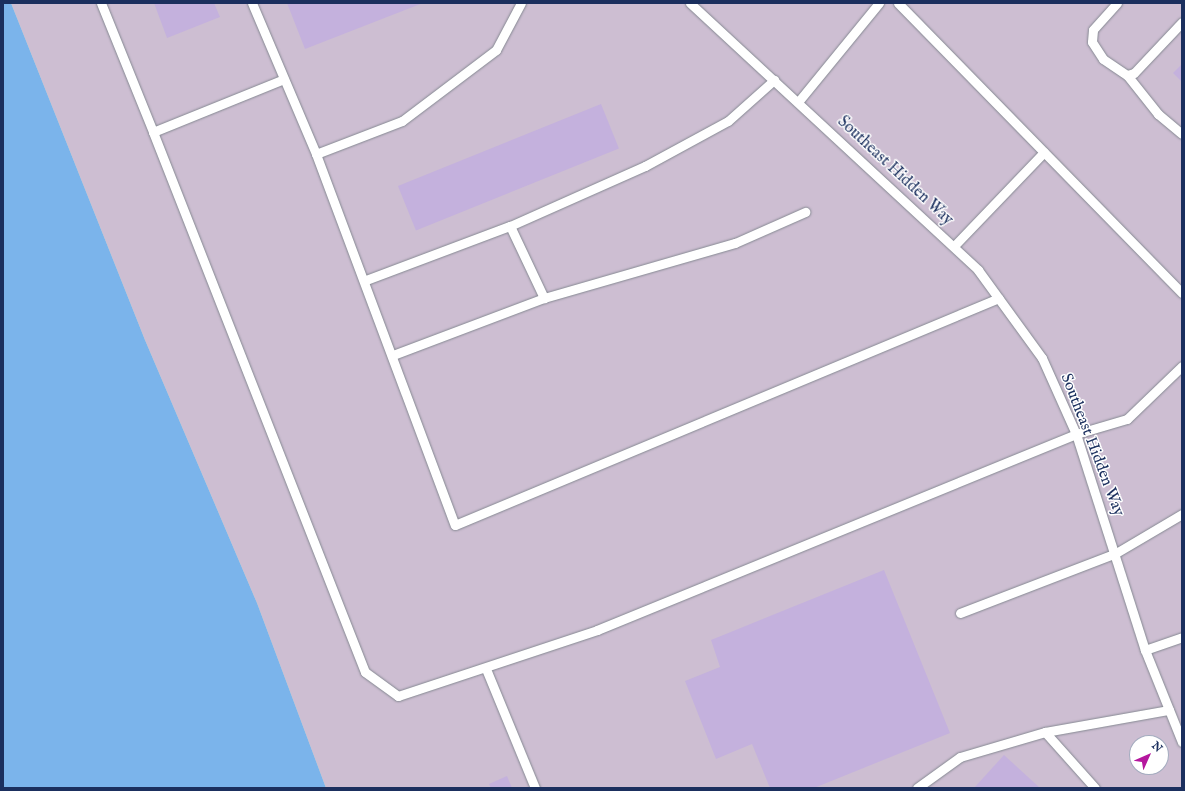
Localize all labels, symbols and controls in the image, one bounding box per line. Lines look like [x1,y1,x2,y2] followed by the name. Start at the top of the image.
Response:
[833,112,957,230] street label: Southeast Hidden Way
[1056,371,1128,519] street label: Southeast Hidden Way
[1129,735,1169,775] north arrow
[1148,739,1165,756] text: N

